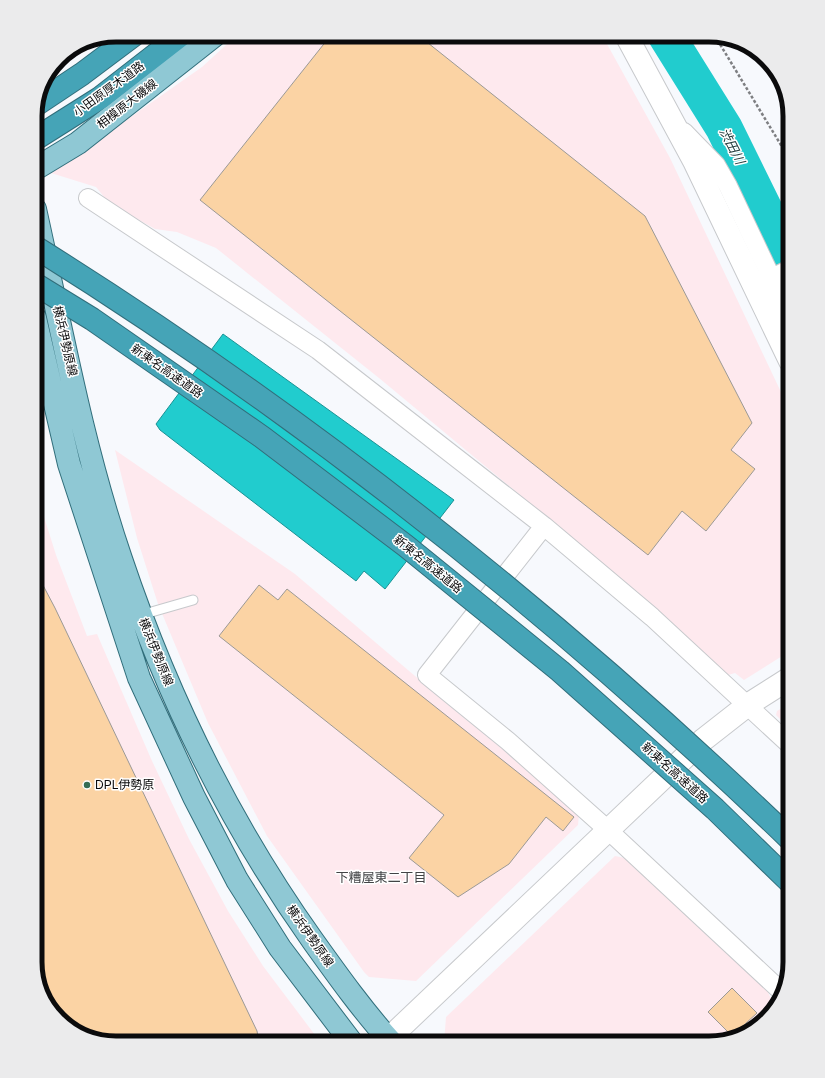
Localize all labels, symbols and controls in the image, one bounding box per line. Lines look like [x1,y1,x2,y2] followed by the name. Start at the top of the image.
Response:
[71,59,147,119] street label: 小田原厚木道路
[94,76,160,132] street label: 相模原大磯線
[716,125,748,169] water label: 渋田川
[50,304,80,378] street label: 横浜伊勢原線
[129,341,205,401] street label: 新東名高速道路
[391,532,465,596] street label: 新東名高速道路
[136,616,176,688] street label: 横浜伊勢原線
[639,740,711,806] street label: 新東名高速道路
[95,778,154,792] place label: DPL伊勢原
[82,780,92,790] marker: DPL伊勢原
[335,870,427,885] district label: 下糟屋東二丁目
[284,902,336,970] street label: 横浜伊勢原線

